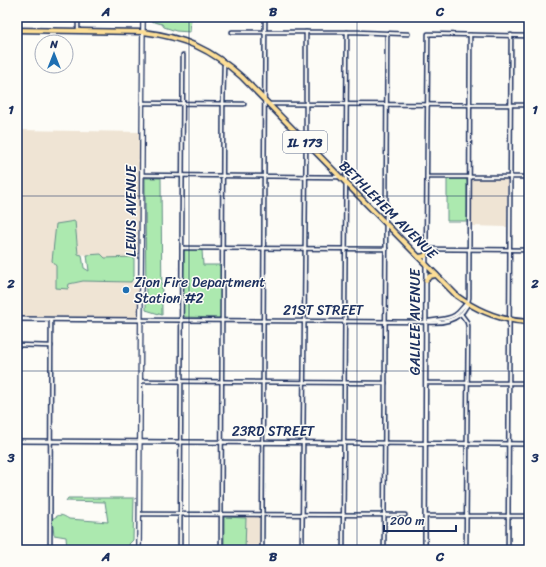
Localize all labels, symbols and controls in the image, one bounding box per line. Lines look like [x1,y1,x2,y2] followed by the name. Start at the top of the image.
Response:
[101,0,110,23] text: A
[269,0,278,23] text: B
[435,0,445,23] text: C
[34,34,74,74] north arrow
[49,35,58,54] text: N
[8,98,14,121] text: 1
[532,98,538,121] text: 1
[283,131,327,153] road number: IL 173
[333,155,444,266] street label: BETHLEHEM AVENUE
[119,164,144,257] street label: LEWIS AVENUE
[403,268,428,375] street label: GALILEE AVENUE
[134,270,265,311] place label: Zion Fire Department Station #2
[6,272,15,295] text: 2
[530,272,539,295] text: 2
[121,285,131,295] marker: Zion Fire Department Station #2
[283,298,364,323] street label: 21ST STREET
[232,419,315,444] street label: 23RD STREET
[6,446,15,469] text: 3
[530,446,539,469] text: 3
[384,507,456,533] scale bar
[390,510,424,532] text: 200 m
[101,545,110,567] text: A
[269,545,278,567] text: B
[435,545,445,567] text: C

